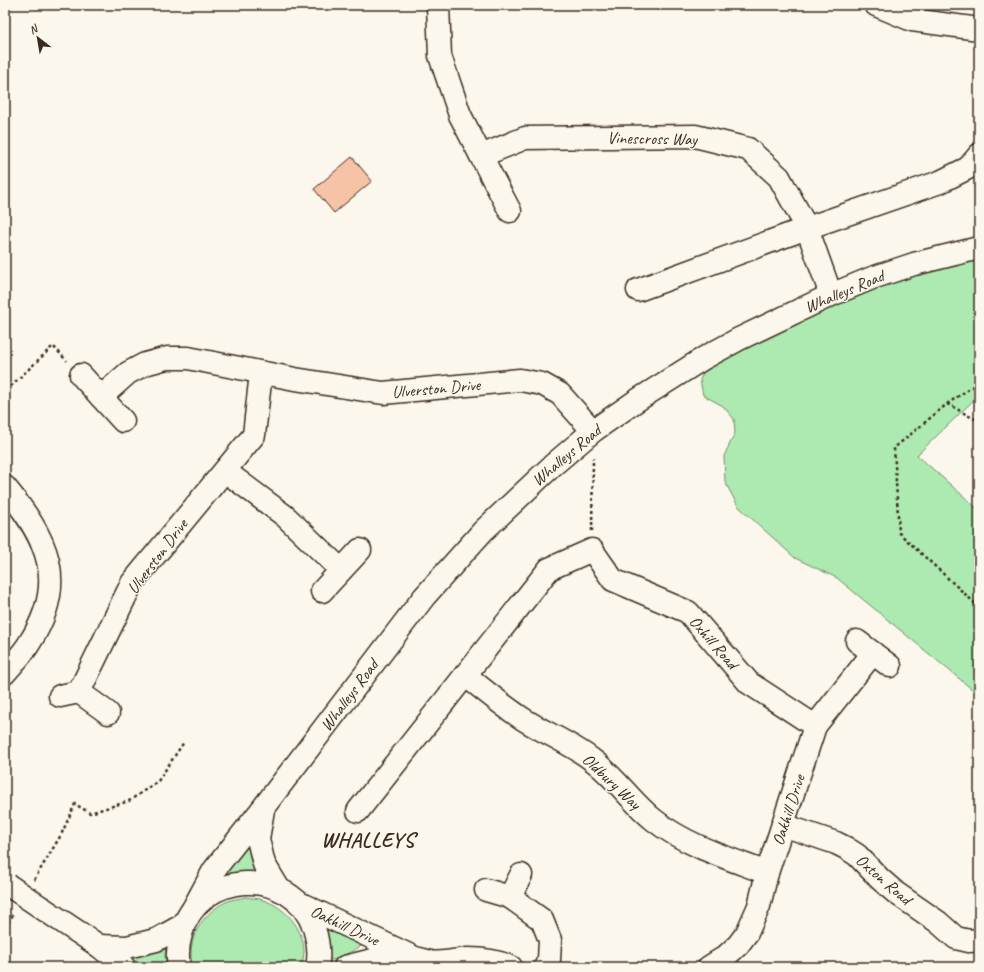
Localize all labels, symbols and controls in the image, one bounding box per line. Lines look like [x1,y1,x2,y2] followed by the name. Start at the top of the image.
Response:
[18,18,58,58] north arrow
[26,21,41,37] text: N
[607,127,698,150] street label: Vinescross Way
[801,264,889,318] street label: Whalleys Road
[391,374,482,403] street label: Ulverston Drive
[527,419,607,490] street label: Whalleys Road
[122,513,193,598] street label: Ulverston Drive
[685,611,745,676] street label: Oxhill Road
[316,654,384,735] street label: Whalleys Road
[578,749,646,815] street label: Oldbury Way
[767,771,810,848] street label: Oakhill Drive
[321,827,418,853] district label: WHALLEYS
[852,850,918,911] street label: Oxton Road
[307,900,384,951] street label: Oakhill Drive

